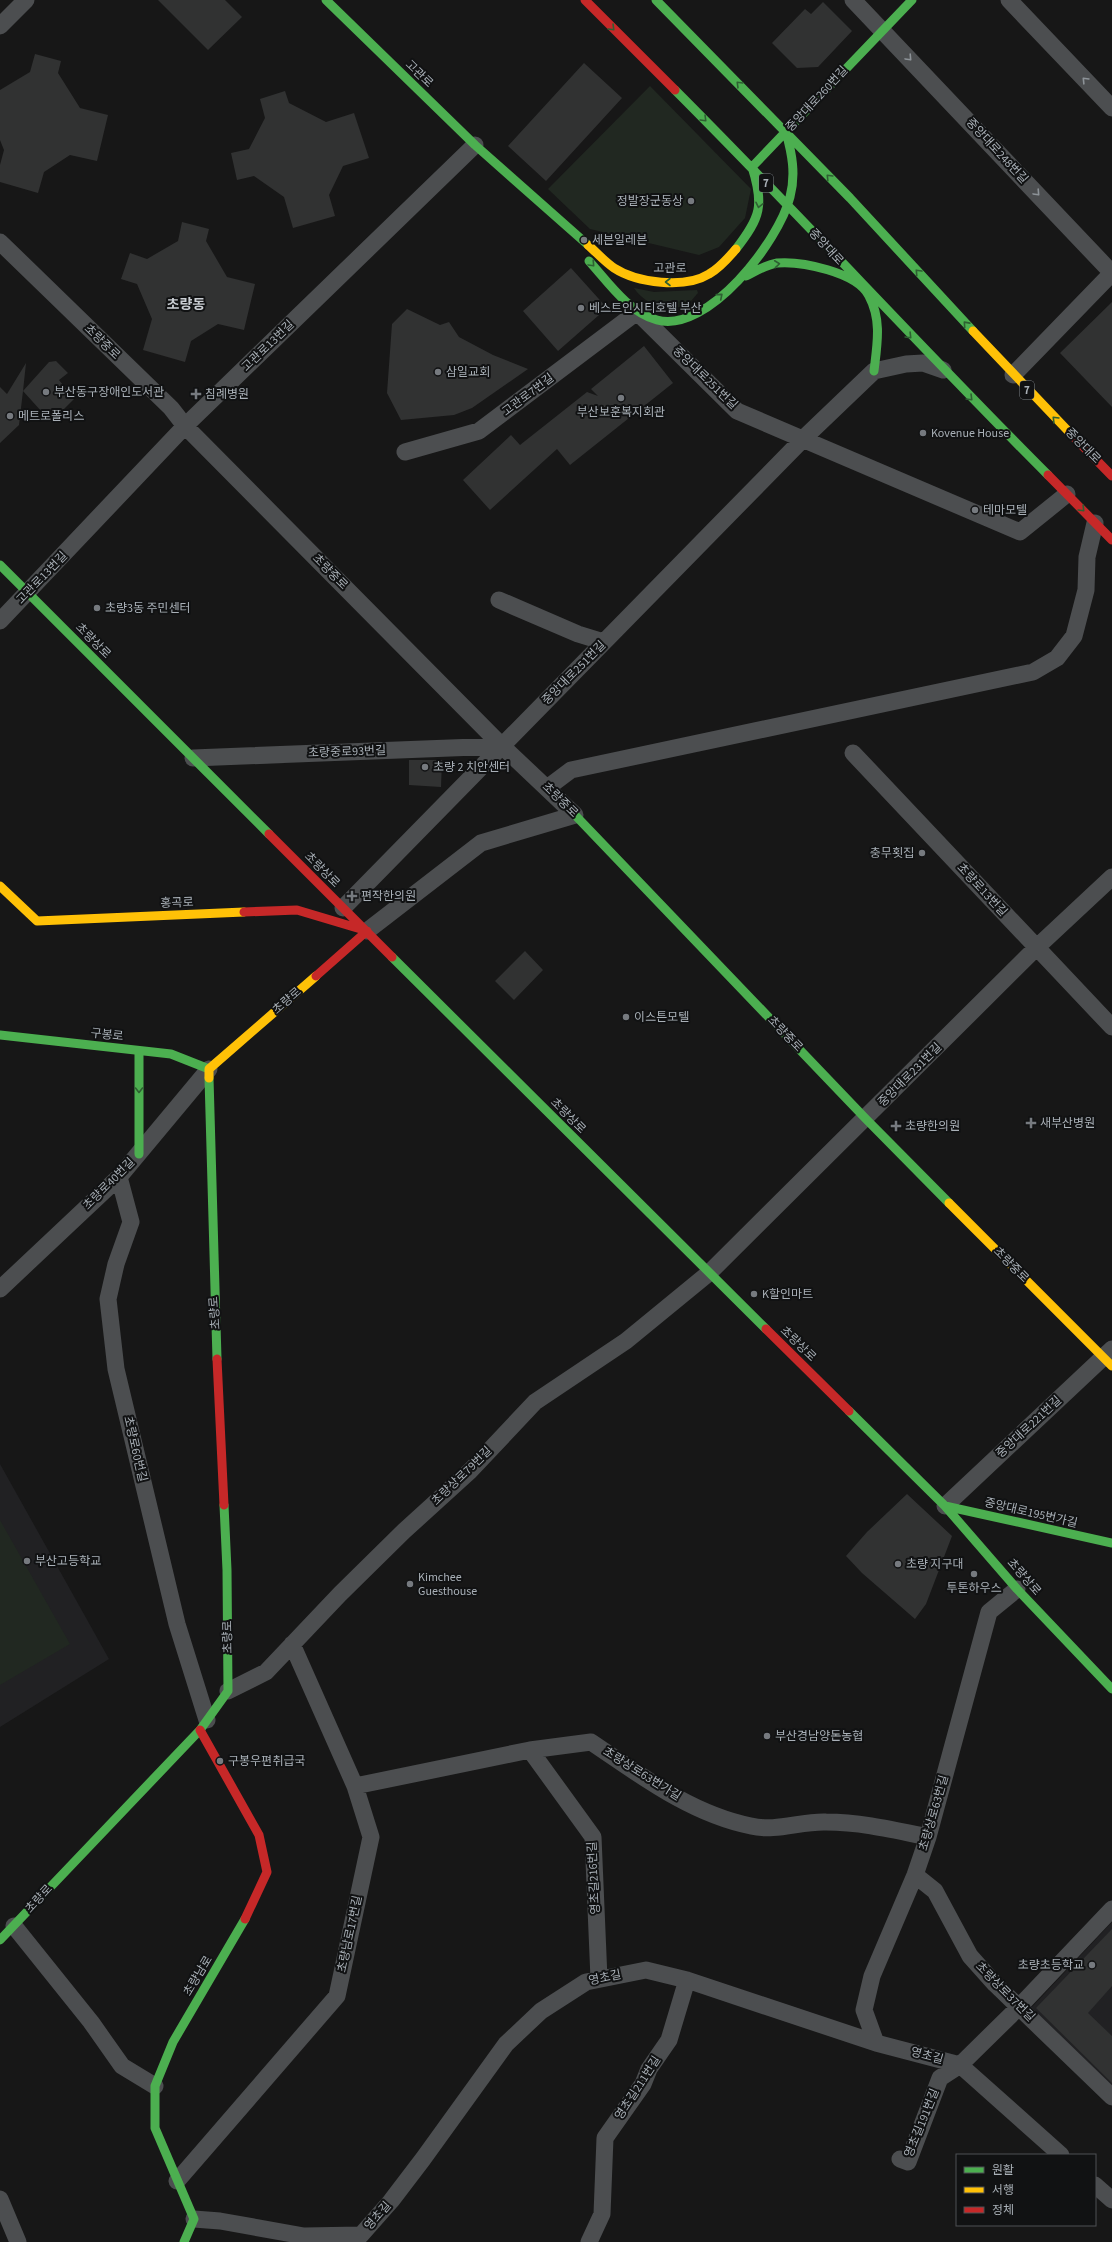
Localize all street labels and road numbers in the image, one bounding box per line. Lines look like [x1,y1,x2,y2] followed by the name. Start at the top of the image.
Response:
[401,56,437,92] street label: 고관로
[782,62,852,136] street label: 중앙대로260번길
[962,114,1032,188] street label: 중앙대로248번길
[759,174,773,192] road number: 7
[805,225,847,269] street label: 중앙대로
[653,260,687,277] street label: 고관로
[238,317,298,375] street label: 고관로13번길
[80,321,124,363] street label: 초량중로
[669,343,741,413] street label: 중앙대로251번길
[498,370,558,420] street label: 고관로7번길
[1020,381,1034,399] road number: 7
[1061,424,1105,468] street label: 중앙대로
[13,548,71,608] street label: 고관로13번길
[308,550,352,594] street label: 초량중로
[71,619,115,663] street label: 초량상로
[538,637,610,709] street label: 중앙대로251번길
[308,742,386,762] street label: 초량중로93번길
[538,779,582,821] street label: 초량중로
[300,848,344,892] street label: 초량상로
[953,860,1011,920] street label: 초량로13번길
[160,894,194,912] street label: 홍곡로
[269,984,305,1018] street label: 초량로
[764,1012,806,1056] street label: 초량중로
[90,1025,124,1045] street label: 구봉로
[874,1039,946,1111] street label: 중앙대로231번길
[546,1094,590,1138] street label: 초량상로
[79,1154,139,1214] street label: 초량로40번길
[989,1243,1033,1287] street label: 초량중로
[205,1296,225,1330] street label: 초량로
[776,1323,820,1365] street label: 초량상로
[992,1392,1066,1462] street label: 중앙대로221번길
[119,1414,151,1484] street label: 초량로60번길
[428,1443,496,1509] street label: 초량상로79번길
[983,1494,1079,1532] street label: 중앙대로195번가길
[1003,1555,1045,1599] street label: 초량상로
[219,1620,237,1654] street label: 초량로
[600,1743,684,1805] street label: 초량상로63번가길
[915,1773,953,1853] street label: 초량상로63번길
[584,1841,604,1915] street label: 영초길216번길
[21,1881,57,1917] street label: 초량로
[334,1894,366,1974] street label: 초량남로17번길
[179,1953,217,1999] street label: 초량남로
[971,1958,1039,2026] street label: 초량상로37번길
[587,1966,623,1990] street label: 영초길
[909,2044,945,2068] street label: 영초길
[611,2053,665,2123] street label: 영초길211번길
[900,2086,944,2160] street label: 영초길191번길
[361,2198,395,2234] street label: 영초길

